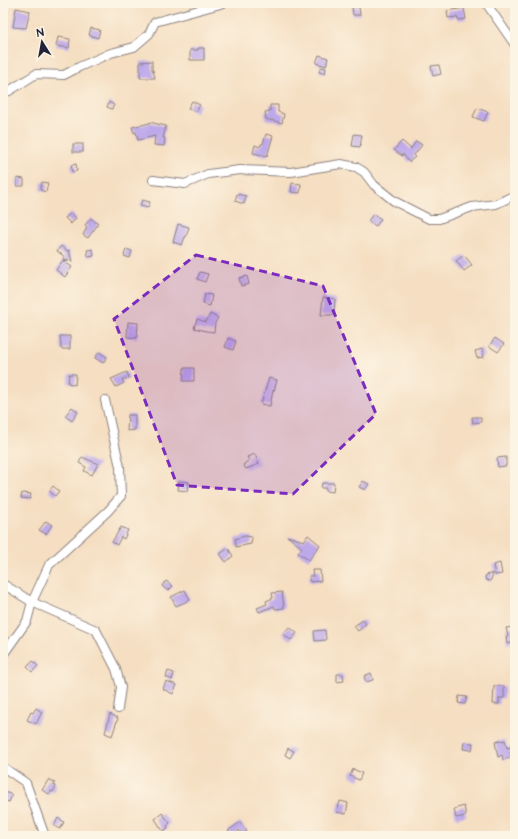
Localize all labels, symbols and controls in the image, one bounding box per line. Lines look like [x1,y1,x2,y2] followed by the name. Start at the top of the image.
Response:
[22,22,62,62] north arrow
[35,25,45,41] text: N

